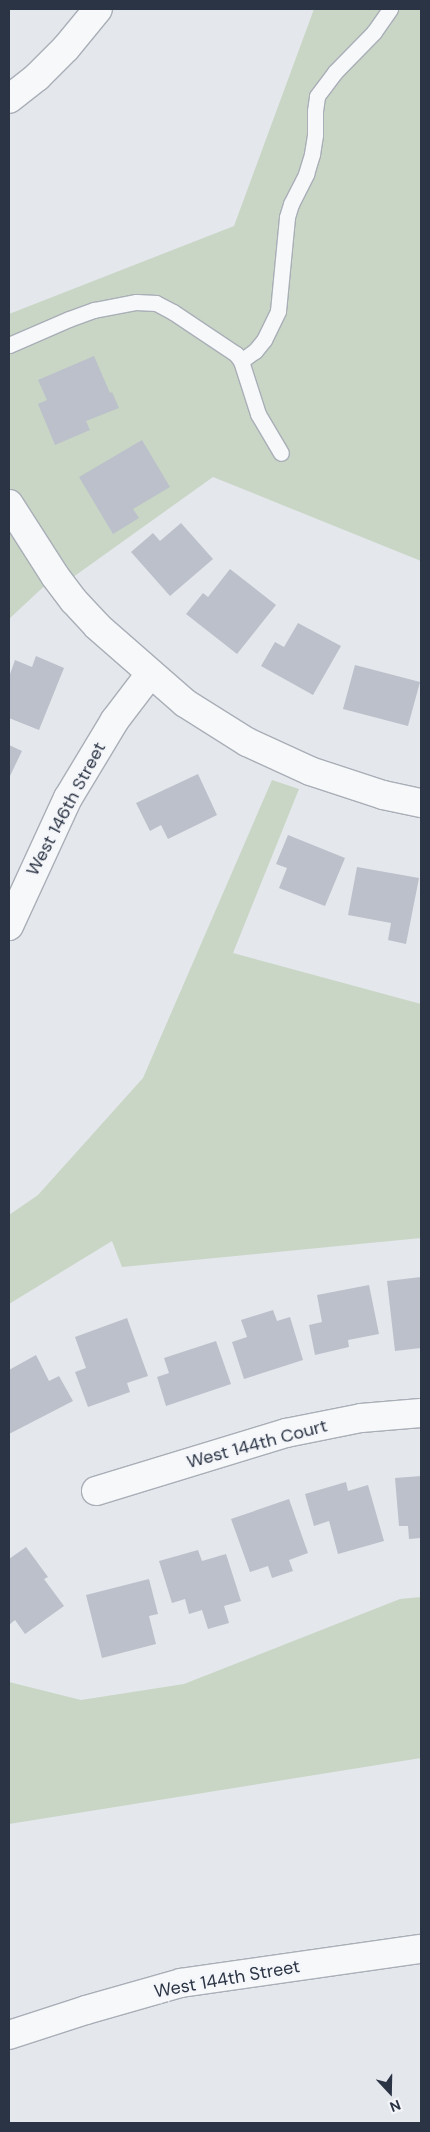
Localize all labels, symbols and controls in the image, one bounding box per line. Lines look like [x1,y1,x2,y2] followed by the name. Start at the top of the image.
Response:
[22,738,110,880] street label: West 146th Street
[184,1415,330,1473] street label: West 144th Court
[152,1956,302,2002] street label: West 144th Street
[365,2067,415,2117] north arrow
[387,2096,403,2116] text: N

